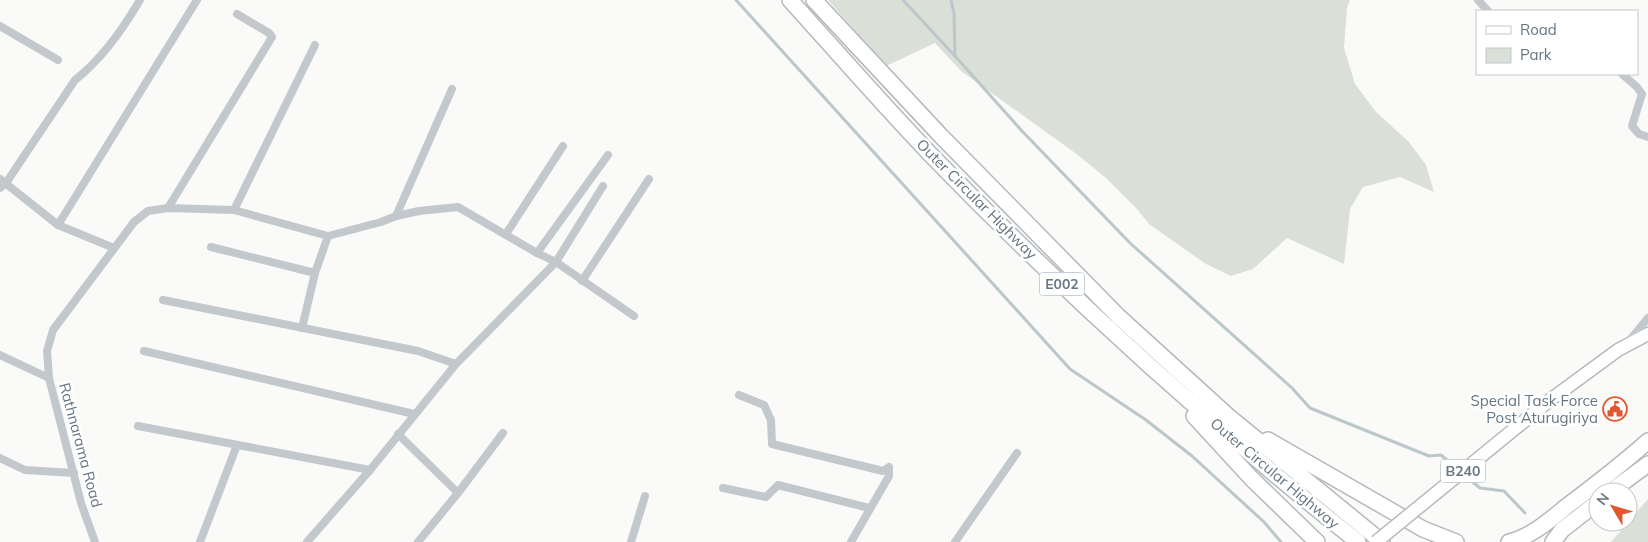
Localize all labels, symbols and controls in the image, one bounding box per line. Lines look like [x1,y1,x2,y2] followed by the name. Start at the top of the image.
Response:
[1476,10,1638,75] legend
[1520,20,1557,39] text: Road
[1520,45,1552,64] text: Park
[913,135,1041,263] street label: Outer Circular Highway
[1040,272,1084,296] road number: E002
[55,381,107,509] street label: Rathnarama Road
[1471,391,1598,427] place label: Special Task Force Post Aturugiriya
[1602,396,1628,422] public building icon: Special Task Force Post Aturugiriya
[1207,413,1343,533] street label: Outer Circular Highway
[1440,460,1486,482] road number: B240
[1588,482,1638,532] north arrow
[1592,489,1613,509] text: N

